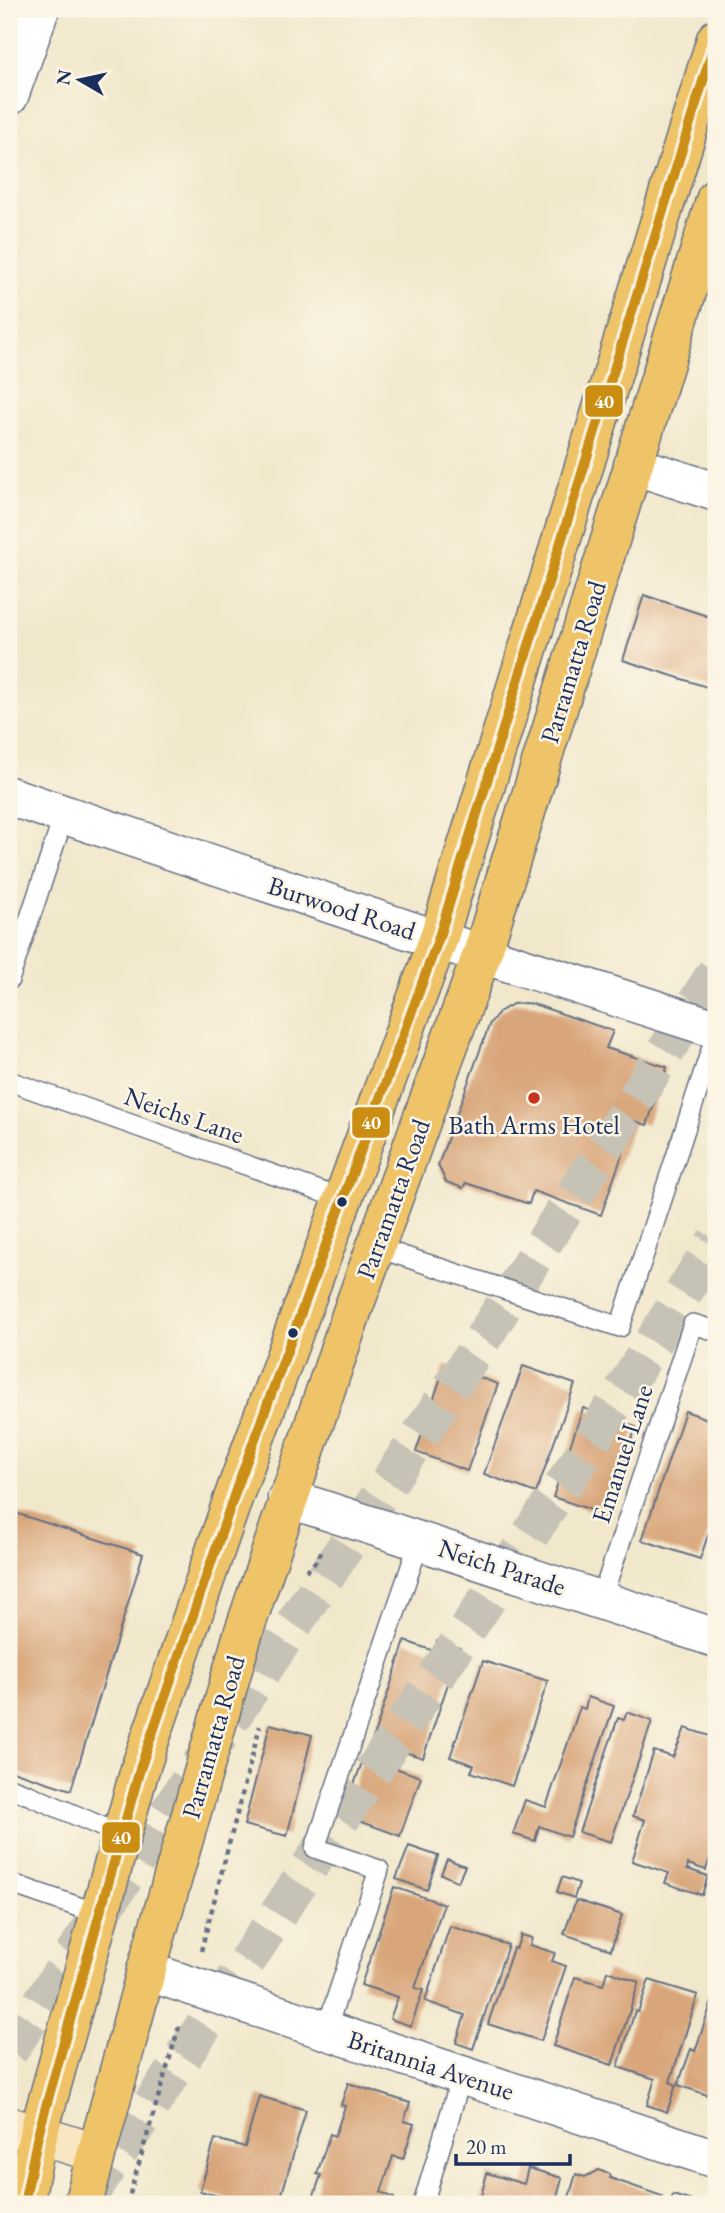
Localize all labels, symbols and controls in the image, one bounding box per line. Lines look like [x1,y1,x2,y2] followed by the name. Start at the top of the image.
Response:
[46,46,116,116] north arrow
[50,67,77,87] text: N
[584,384,624,418] line badge: 40
[594,389,614,414] text: 40
[532,576,614,747] street label: Parramatta Road
[264,868,421,948] street label: Burwood Road
[120,1079,248,1151] street label: Neichs Lane
[526,1090,542,1106] marker: Bath Arms Hotel
[351,1106,391,1139] line badge: 40
[448,1108,620,1142] place label: Bath Arms Hotel
[361,1110,381,1135] text: 40
[348,1113,438,1284] street label: Parramatta Road
[335,1195,349,1209] unlabelled marker
[286,1326,300,1340] unlabelled marker
[584,1380,660,1528] street label: Emanuel Lane
[434,1530,570,1604] street label: Neich Parade
[173,1651,253,1822] street label: Parramatta Road
[101,1821,141,1854] line badge: 40
[111,1825,131,1850] text: 40
[344,2022,518,2108] street label: Britannia Avenue
[456,2122,569,2166] scale bar
[466,2133,507,2160] text: 20 m

